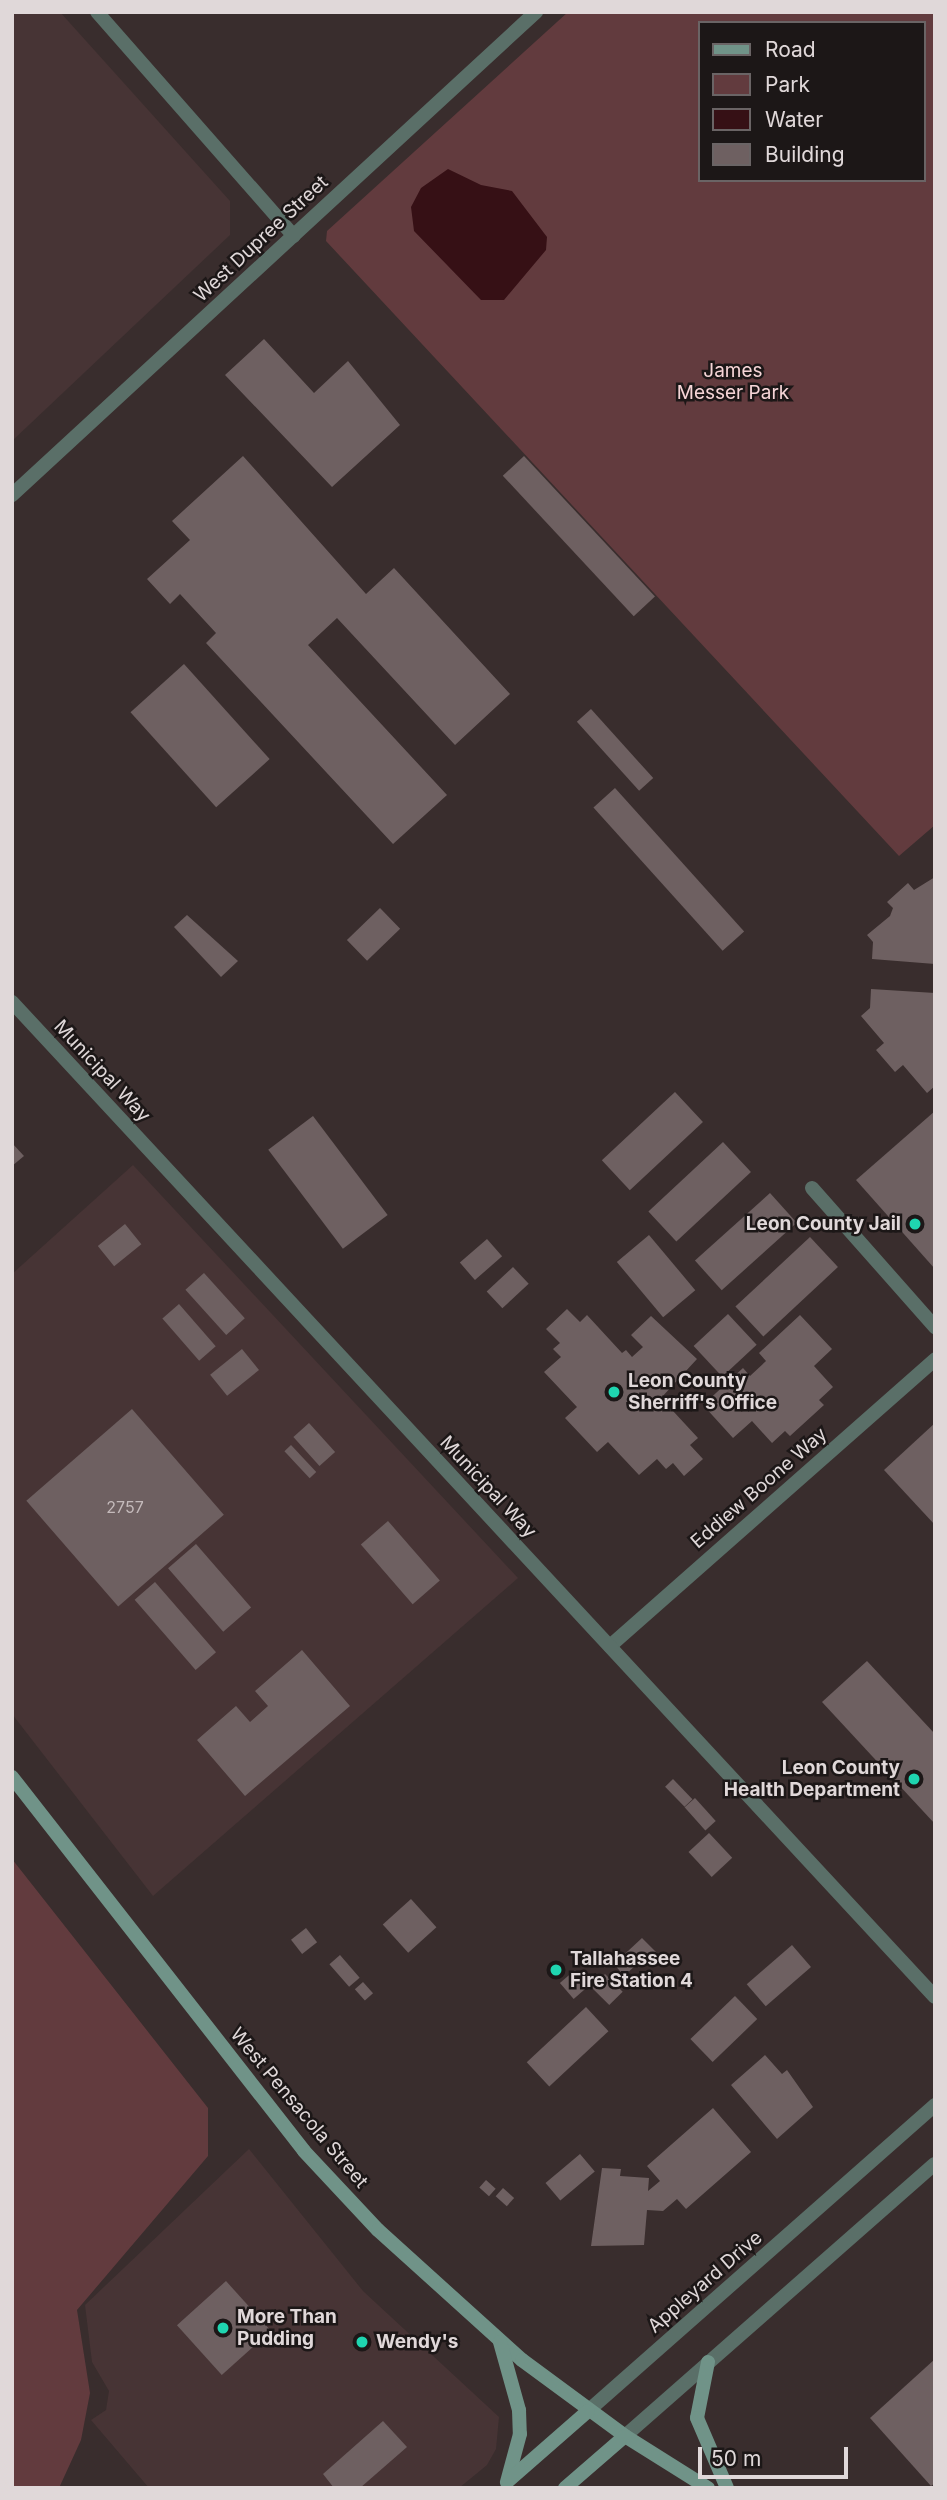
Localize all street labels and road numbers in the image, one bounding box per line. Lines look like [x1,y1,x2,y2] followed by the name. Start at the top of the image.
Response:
[189,171,333,307] street label: West Dupree Street
[49,1015,155,1127] street label: Municipal Way
[686,1423,832,1553] street label: Eddiew Boone Way
[435,1431,541,1543] street label: Municipal Way
[225,2023,373,2193] street label: West Pensacola Street
[643,2226,767,2338] street label: Appleyard Drive

